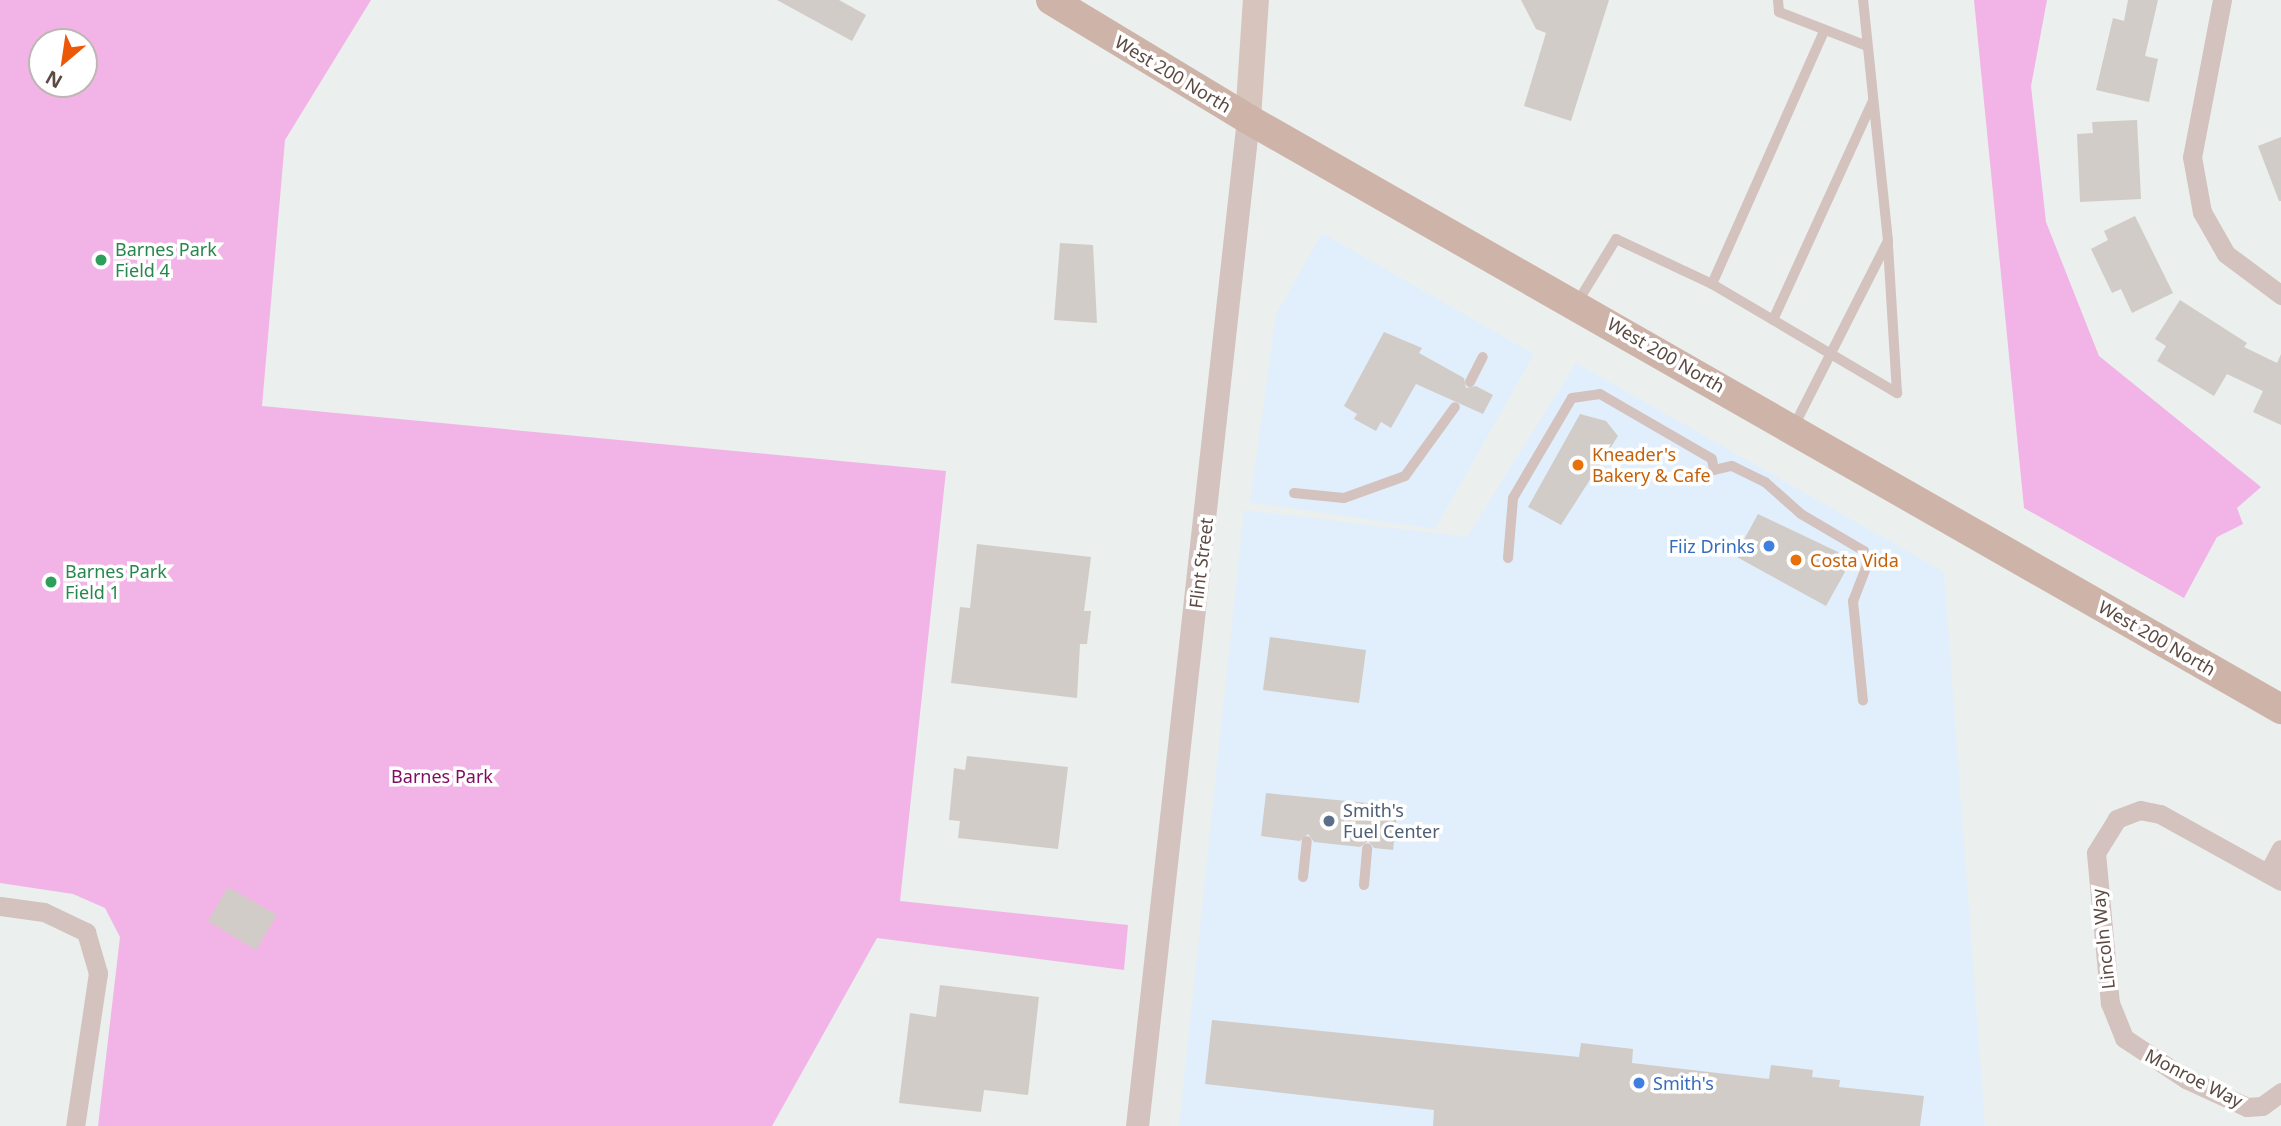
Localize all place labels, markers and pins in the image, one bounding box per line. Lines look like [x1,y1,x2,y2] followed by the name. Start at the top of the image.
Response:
[115,239,217,282] place label: Barnes Park Field 4
[93,252,109,268] marker: Barnes Park Field 4
[1592,444,1711,486] place label: Kneader's Bakery & Cafe
[1570,457,1586,473] marker: Kneader's Bakery & Cafe
[1669,535,1755,557] place label: Fiiz Drinks
[1761,538,1777,554] marker: Fiiz Drinks
[1810,549,1899,571] place label: Costa Vida
[1788,552,1804,568] marker: Costa Vida
[65,561,167,604] place label: Barnes Park Field 1
[43,574,59,590] marker: Barnes Park Field 1
[1343,800,1440,842] place label: Smith's Fuel Center
[1321,813,1337,829] marker: Smith's Fuel Center
[1653,1072,1714,1094] place label: Smith's
[1631,1075,1647,1091] marker: Smith's

